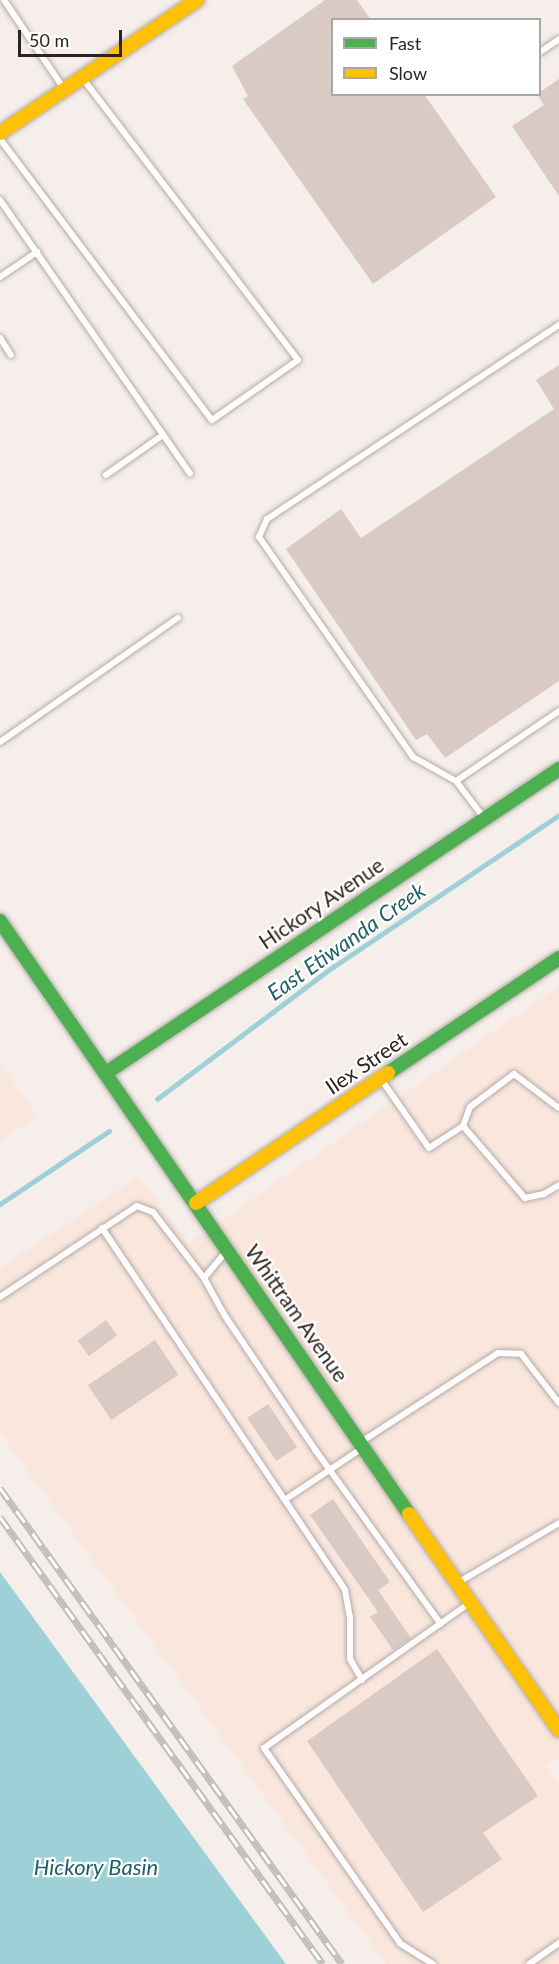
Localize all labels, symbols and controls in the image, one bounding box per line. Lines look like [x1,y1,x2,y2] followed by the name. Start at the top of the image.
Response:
[21,18,124,56] scale bar
[331,18,541,96] legend
[29,29,69,51] text: 50 m
[389,32,421,54] text: Fast
[389,62,427,84] text: Slow
[253,852,389,954] street label: Hickory Avenue
[262,877,430,1005] water label: East Etiwanda Creek
[321,1027,411,1099] street label: Ilex Street
[240,1239,354,1387] street label: Whittram Avenue
[34,1854,158,1880] water label: Hickory Basin

